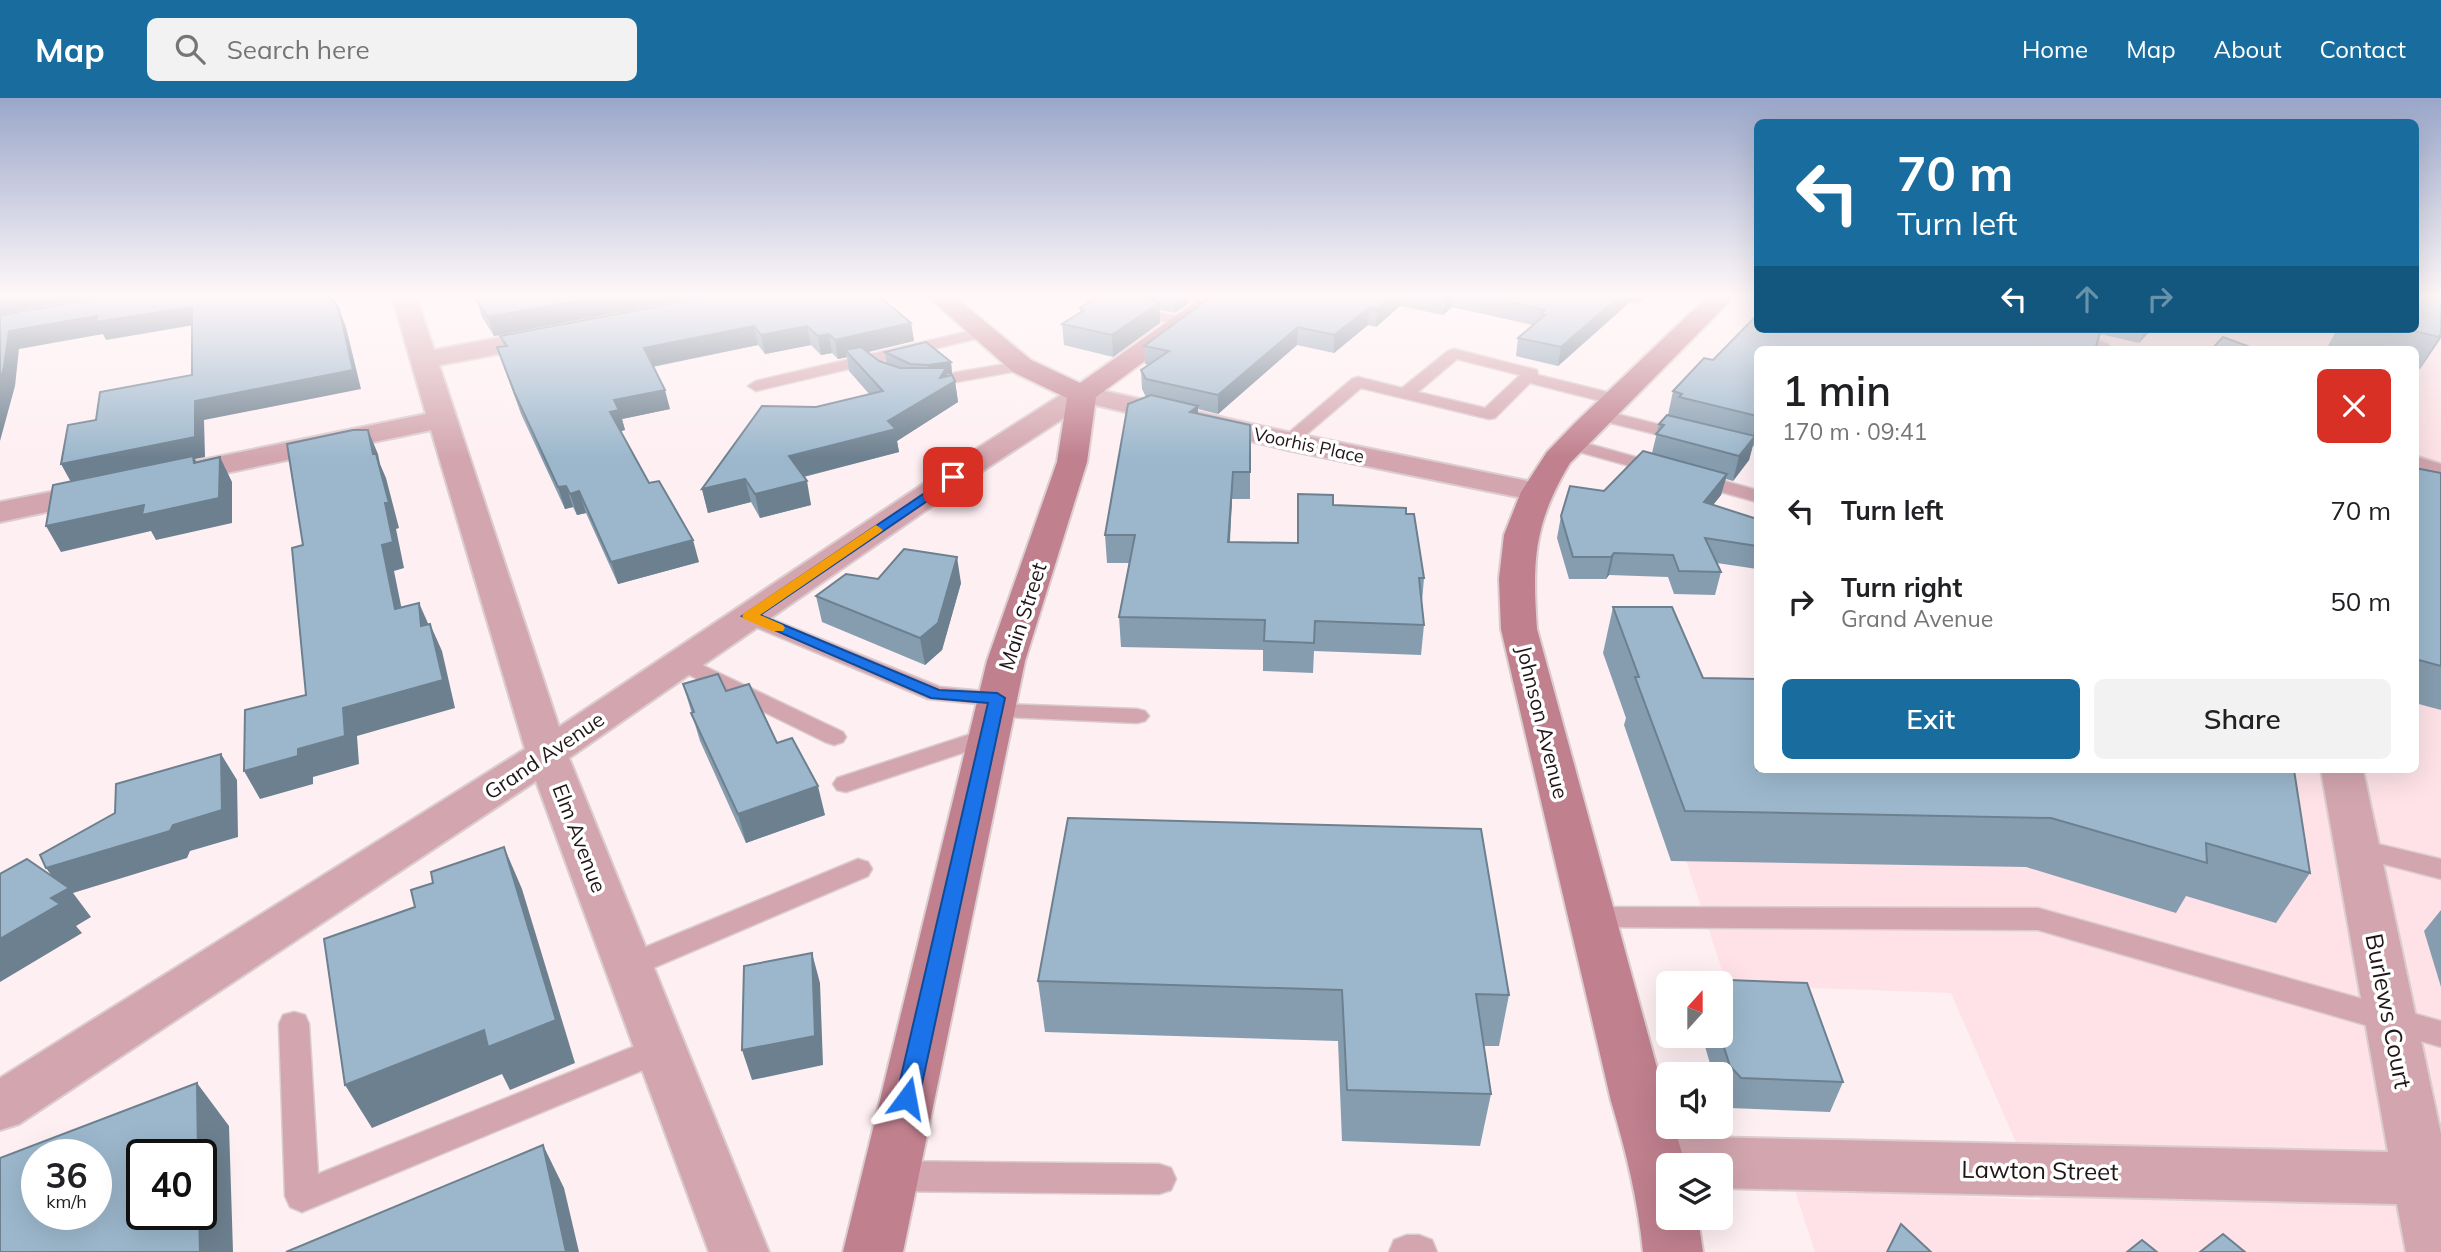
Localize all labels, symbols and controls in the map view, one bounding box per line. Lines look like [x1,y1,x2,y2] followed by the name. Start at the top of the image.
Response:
[147,18,637,81] search box
[35,29,105,70] text: Map
[171,30,209,68] icon: search
[227,33,370,66] text: Search here
[2022,34,2088,64] text: Home
[2126,34,2176,64] text: Map
[2214,34,2282,64] text: About
[2320,34,2406,64] text: Contact
[1897,142,2013,203] text: 70 m
[1782,147,1873,238] icon: left
[1897,203,2017,243] text: Turn left
[1995,280,2033,318] icon: left
[2068,280,2106,318] icon: ahead
[2141,280,2179,318] icon: right
[1782,364,1891,417] text: 1 min
[2317,369,2391,443] button: close
[1782,417,1927,446] text: 170 m · 09:41
[1252,422,1366,468] street label: Voorhis Place
[923,447,983,507] pin
[934,458,972,496] icon: arrive
[1782,492,1820,530] icon: left
[1841,494,1943,527] text: Turn left
[2330,494,2391,527] text: 70 m
[992,559,1052,673] street label: Main Street
[1841,571,1962,604] text: Turn right
[1782,583,1820,621] icon: right
[2330,585,2391,618] text: 50 m
[1841,604,1993,633] text: Grand Avenue
[1511,643,1575,801] street label: Johnson Avenue
[1782,679,2080,759] button: Exit
[2094,679,2391,759] button: Share
[479,705,609,805] street label: Grand Avenue
[547,780,613,896] street label: Elm Avenue
[2359,931,2419,1091] street label: Burlews Court
[1656,971,1732,1048] north arrow
[1656,971,1733,1230] map controls
[870,1061,944,1135] position arrow
[1656,1062,1733,1139] button: sound
[126,1139,217,1230] speed limit sign: 40
[45,1153,88,1197] text: 36
[1656,1153,1733,1230] button: layers
[1961,1154,2119,1186] street label: Lawton Street
[46,1190,87,1213] text: km/h

